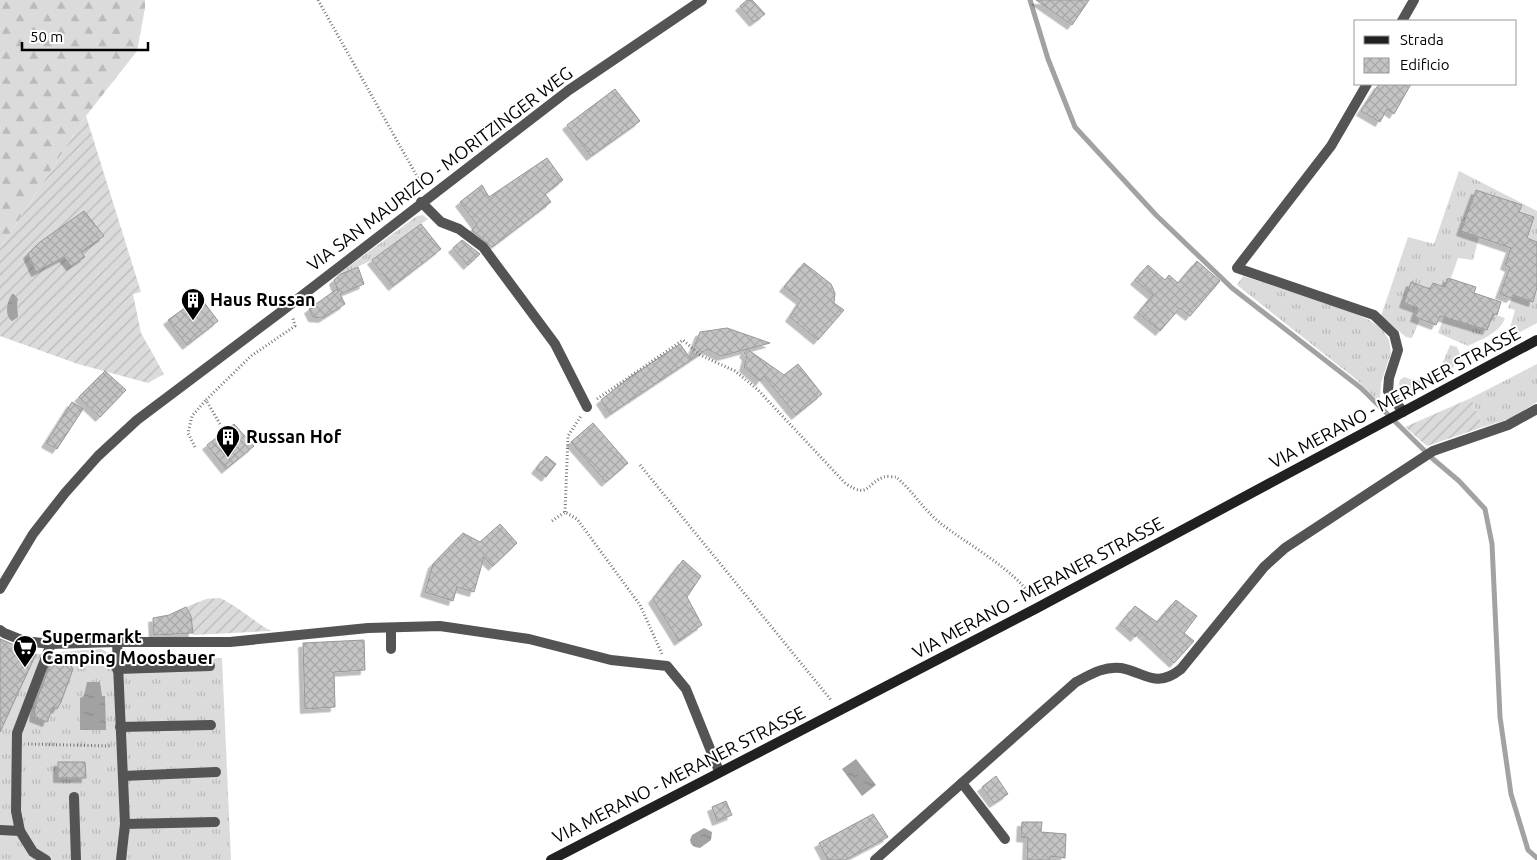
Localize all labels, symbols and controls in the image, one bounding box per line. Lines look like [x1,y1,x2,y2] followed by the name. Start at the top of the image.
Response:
[22,20,149,52] scale bar
[1354,20,1517,85] legend
[30,28,63,45] text: 50 m
[1400,31,1444,48] text: Strada
[1400,56,1449,73] text: Edificio
[303,62,576,274] street label: VIA SAN MAURIZIO - MORITZINGER WEG
[180,287,206,321] building icon: Haus Russan
[210,289,316,309] place label: Haus Russan
[1266,322,1523,472] street label: VIA MERANO - MERANER STRASSE
[215,424,241,458] building icon: Russan Hof
[246,426,342,446] place label: Russan Hof
[909,512,1166,662] street label: VIA MERANO - MERANER STRASSE
[42,626,216,667] place label: Supermarkt Camping Moosbauer
[12,634,38,668] supermarket icon: Supermarkt Camping Moosbauer
[549,701,808,847] street label: VIA MERANO - MERANER STRASSE

